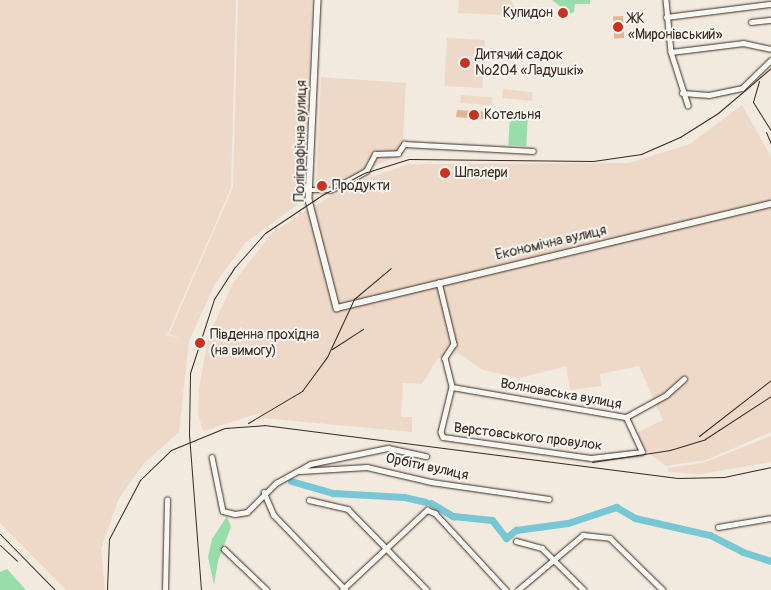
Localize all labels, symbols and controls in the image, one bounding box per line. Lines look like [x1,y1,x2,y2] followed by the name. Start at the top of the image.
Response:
[503,5,553,21] place label: Купидон
[557,7,569,19] marker: Купидон
[628,11,723,44] place label: ЖК «Миронівський»
[612,21,624,33] marker: ЖК «Миронівський»
[475,47,583,80] place label: Дитячий садок №204 «Ладушкі»
[459,57,471,69] marker: Дитячий садок №204 «Ладушкі»
[292,80,310,202] street label: Поліграфічна вулиця
[484,107,541,123] place label: Котельня
[468,109,480,121] marker: Котельня
[455,165,507,181] place label: Шпалери
[439,167,451,179] marker: Шпалери
[332,178,389,194] place label: Продукти
[316,180,328,192] marker: Продукти
[494,222,608,264] street label: Економічна вулиця
[210,327,319,360] place label: Південна прохідна (на вимогу)
[194,337,206,349] marker: Південна прохідна (на вимогу)
[499,375,623,413] street label: Волноваська вулиця
[453,420,603,454] street label: Верстовського провулок
[384,450,470,484] street label: Орбіти вулиця

